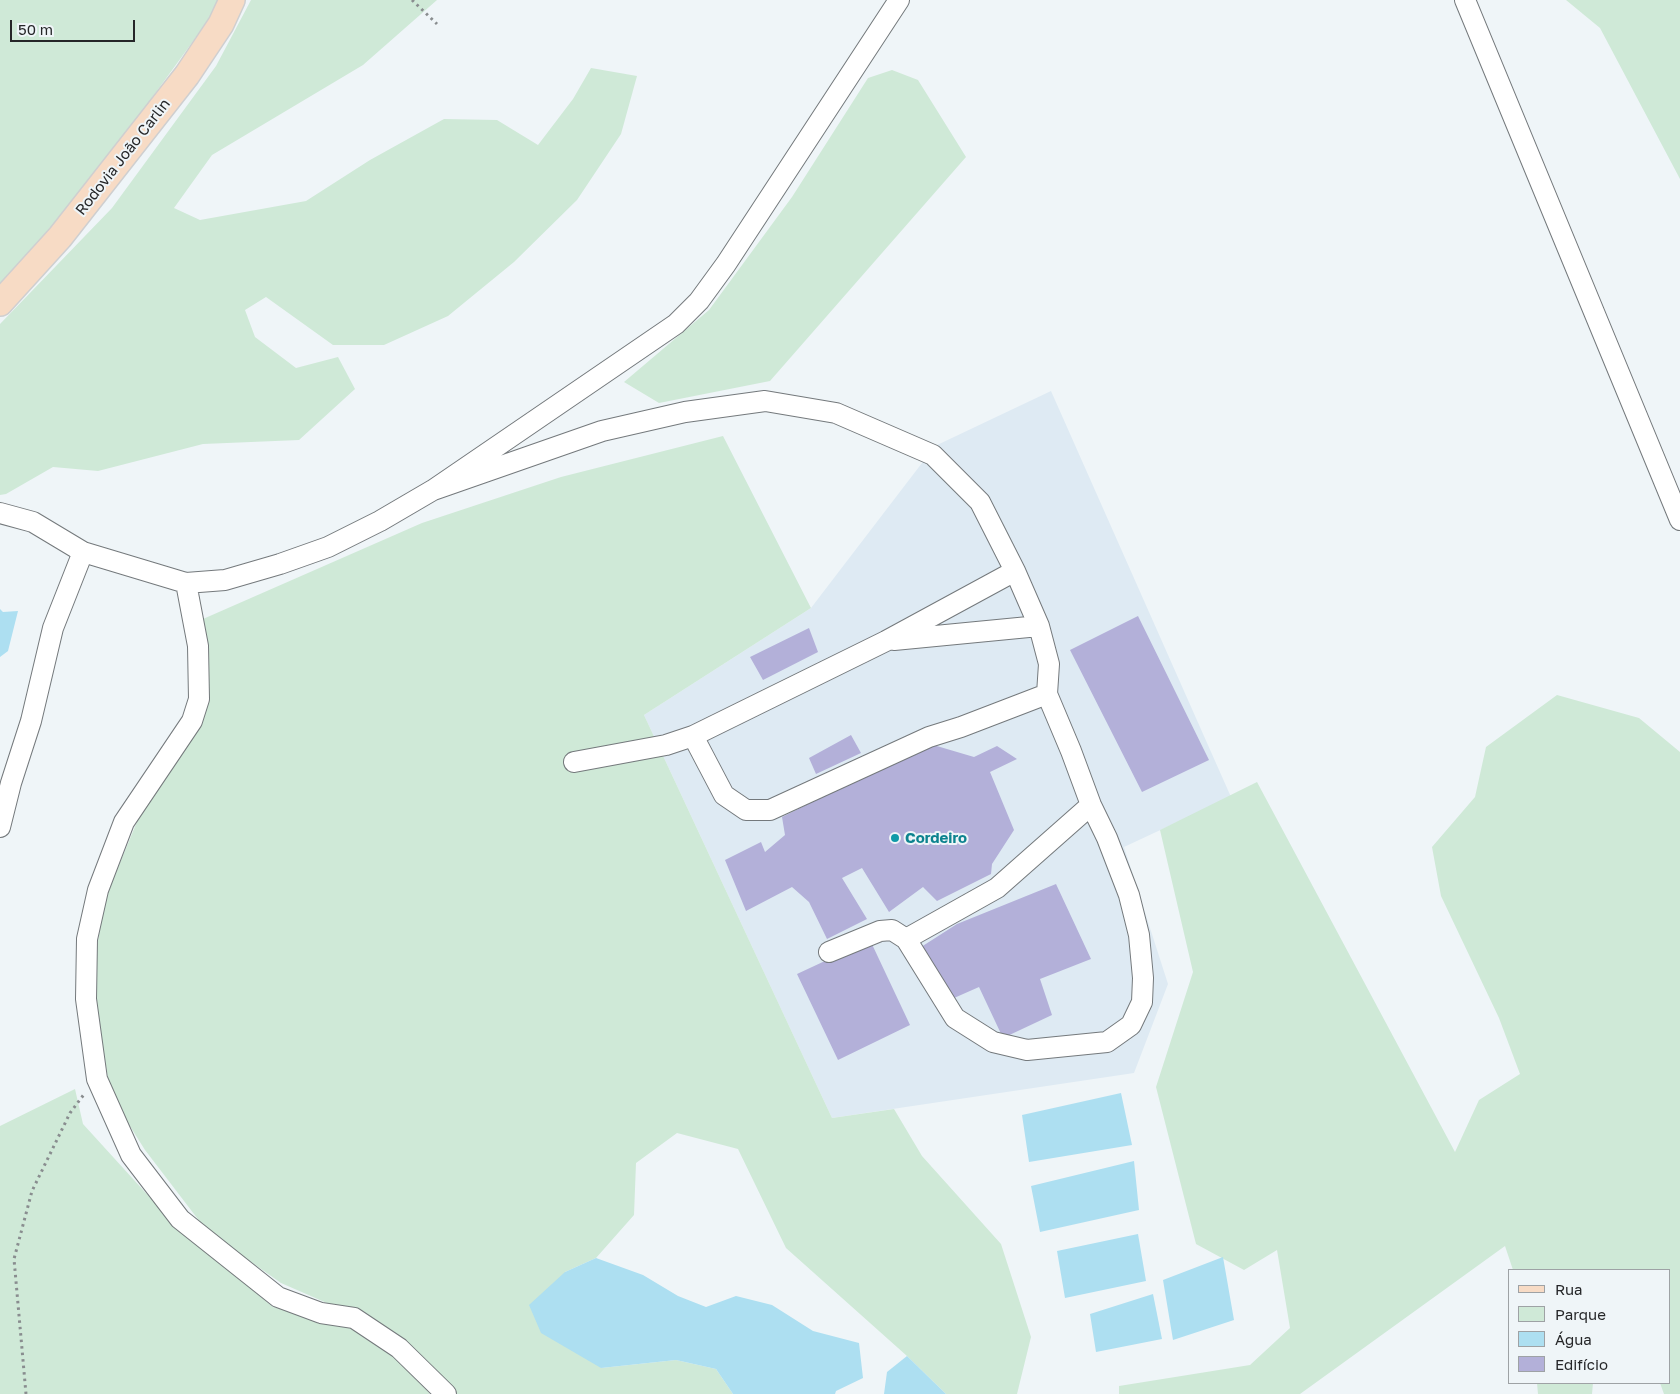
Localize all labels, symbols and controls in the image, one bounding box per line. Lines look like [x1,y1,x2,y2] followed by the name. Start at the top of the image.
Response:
[12,10,138,42] scale bar
[18,20,53,38] text: 50 m
[72,95,174,219] street label: Rodovia João Carlin
[905,829,967,847] place label: Cordeiro
[889,832,901,844] marker: Cordeiro
[1508,1269,1670,1384] legend
[1555,1280,1582,1298] text: Rua
[1555,1305,1606,1323] text: Parque
[1555,1330,1592,1348] text: Água
[1555,1355,1608,1373] text: Edifício

